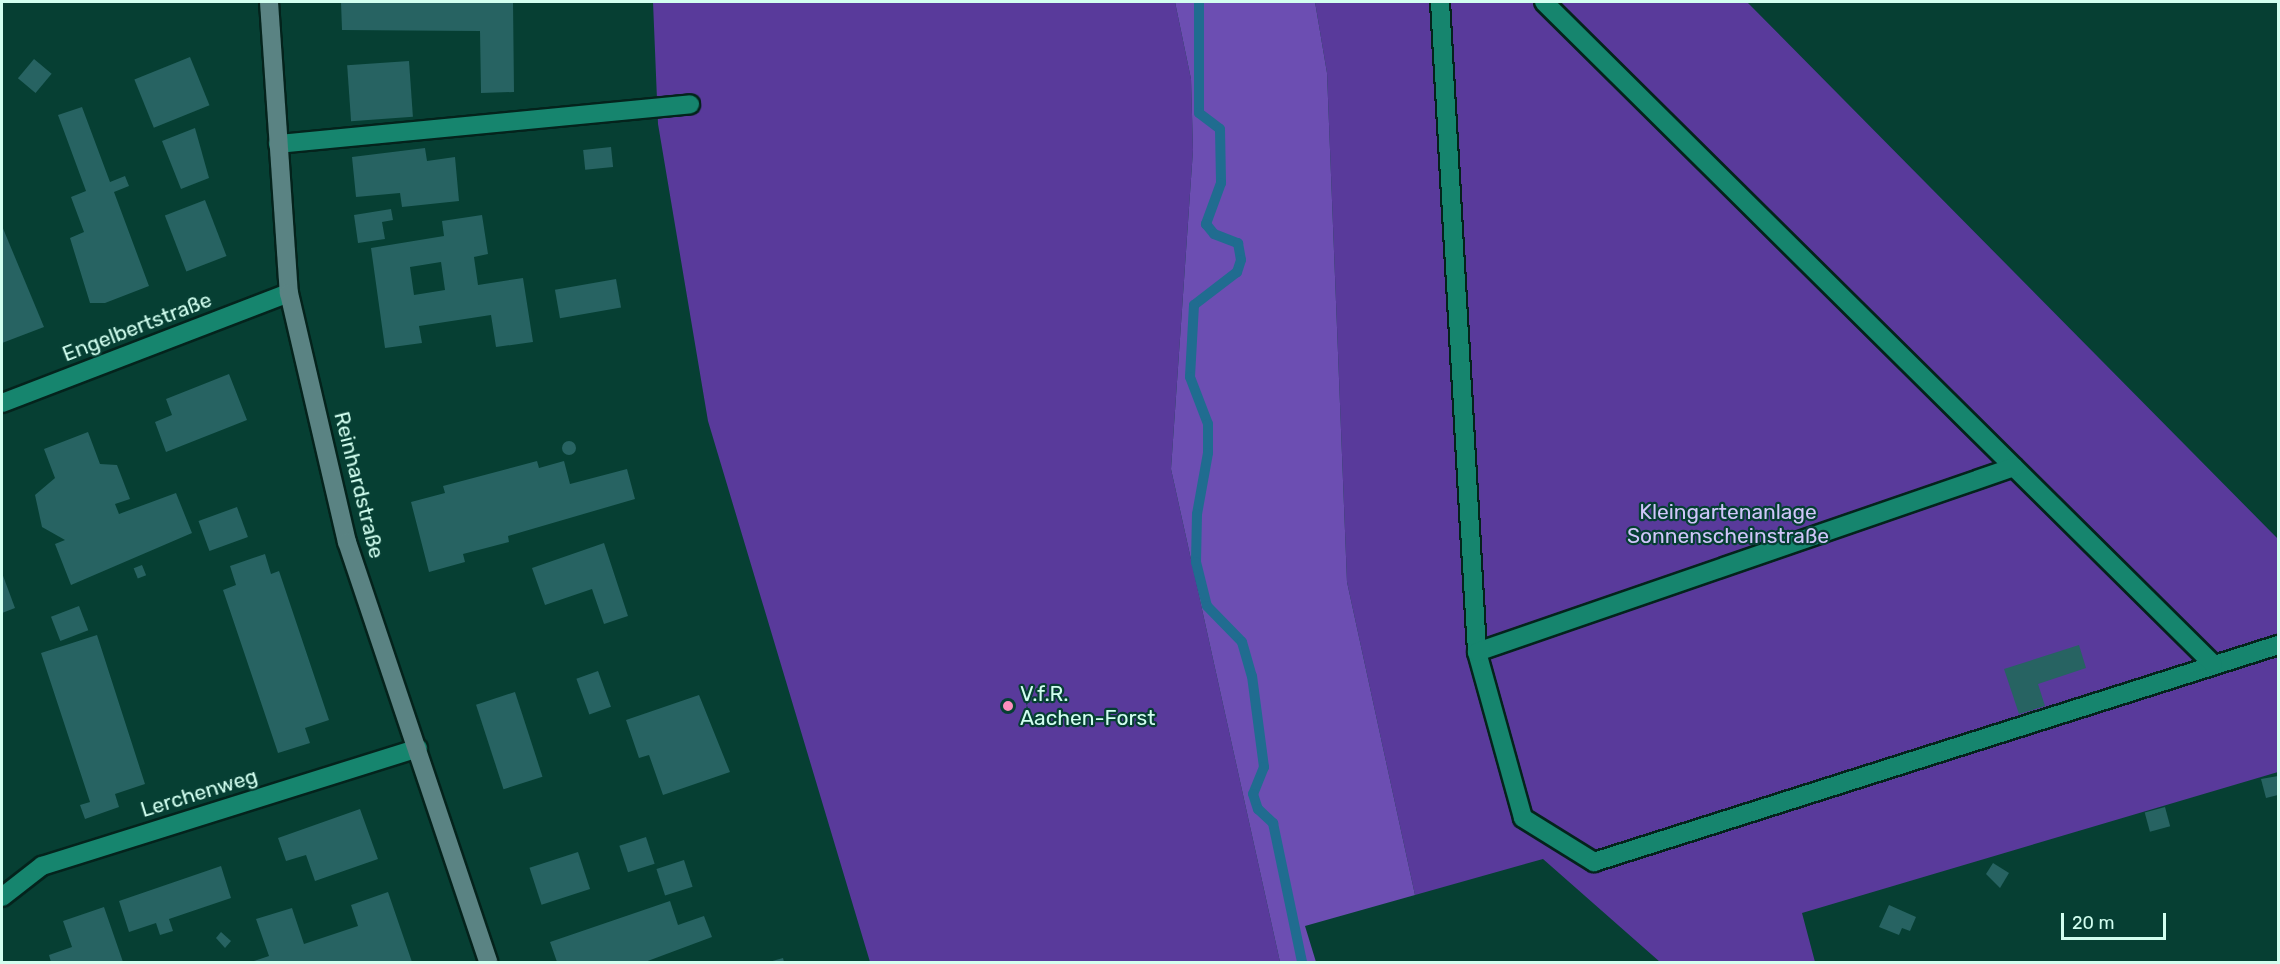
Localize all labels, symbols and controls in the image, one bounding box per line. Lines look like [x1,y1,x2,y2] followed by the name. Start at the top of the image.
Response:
[59,287,215,367] street label: Engelbertstraße
[329,409,389,561] street label: Reinhardstraße
[1627,499,1829,549] park label: Kleingartenanlage Sonnenscheinstraße
[1020,681,1156,731] place label: V.f.R. Aachen-Forst
[1001,699,1015,713] marker: V.f.R. Aachen-Forst
[138,763,260,823] street label: Lerchenweg
[2064,901,2169,939] scale bar
[2072,912,2114,934] text: 20 m

